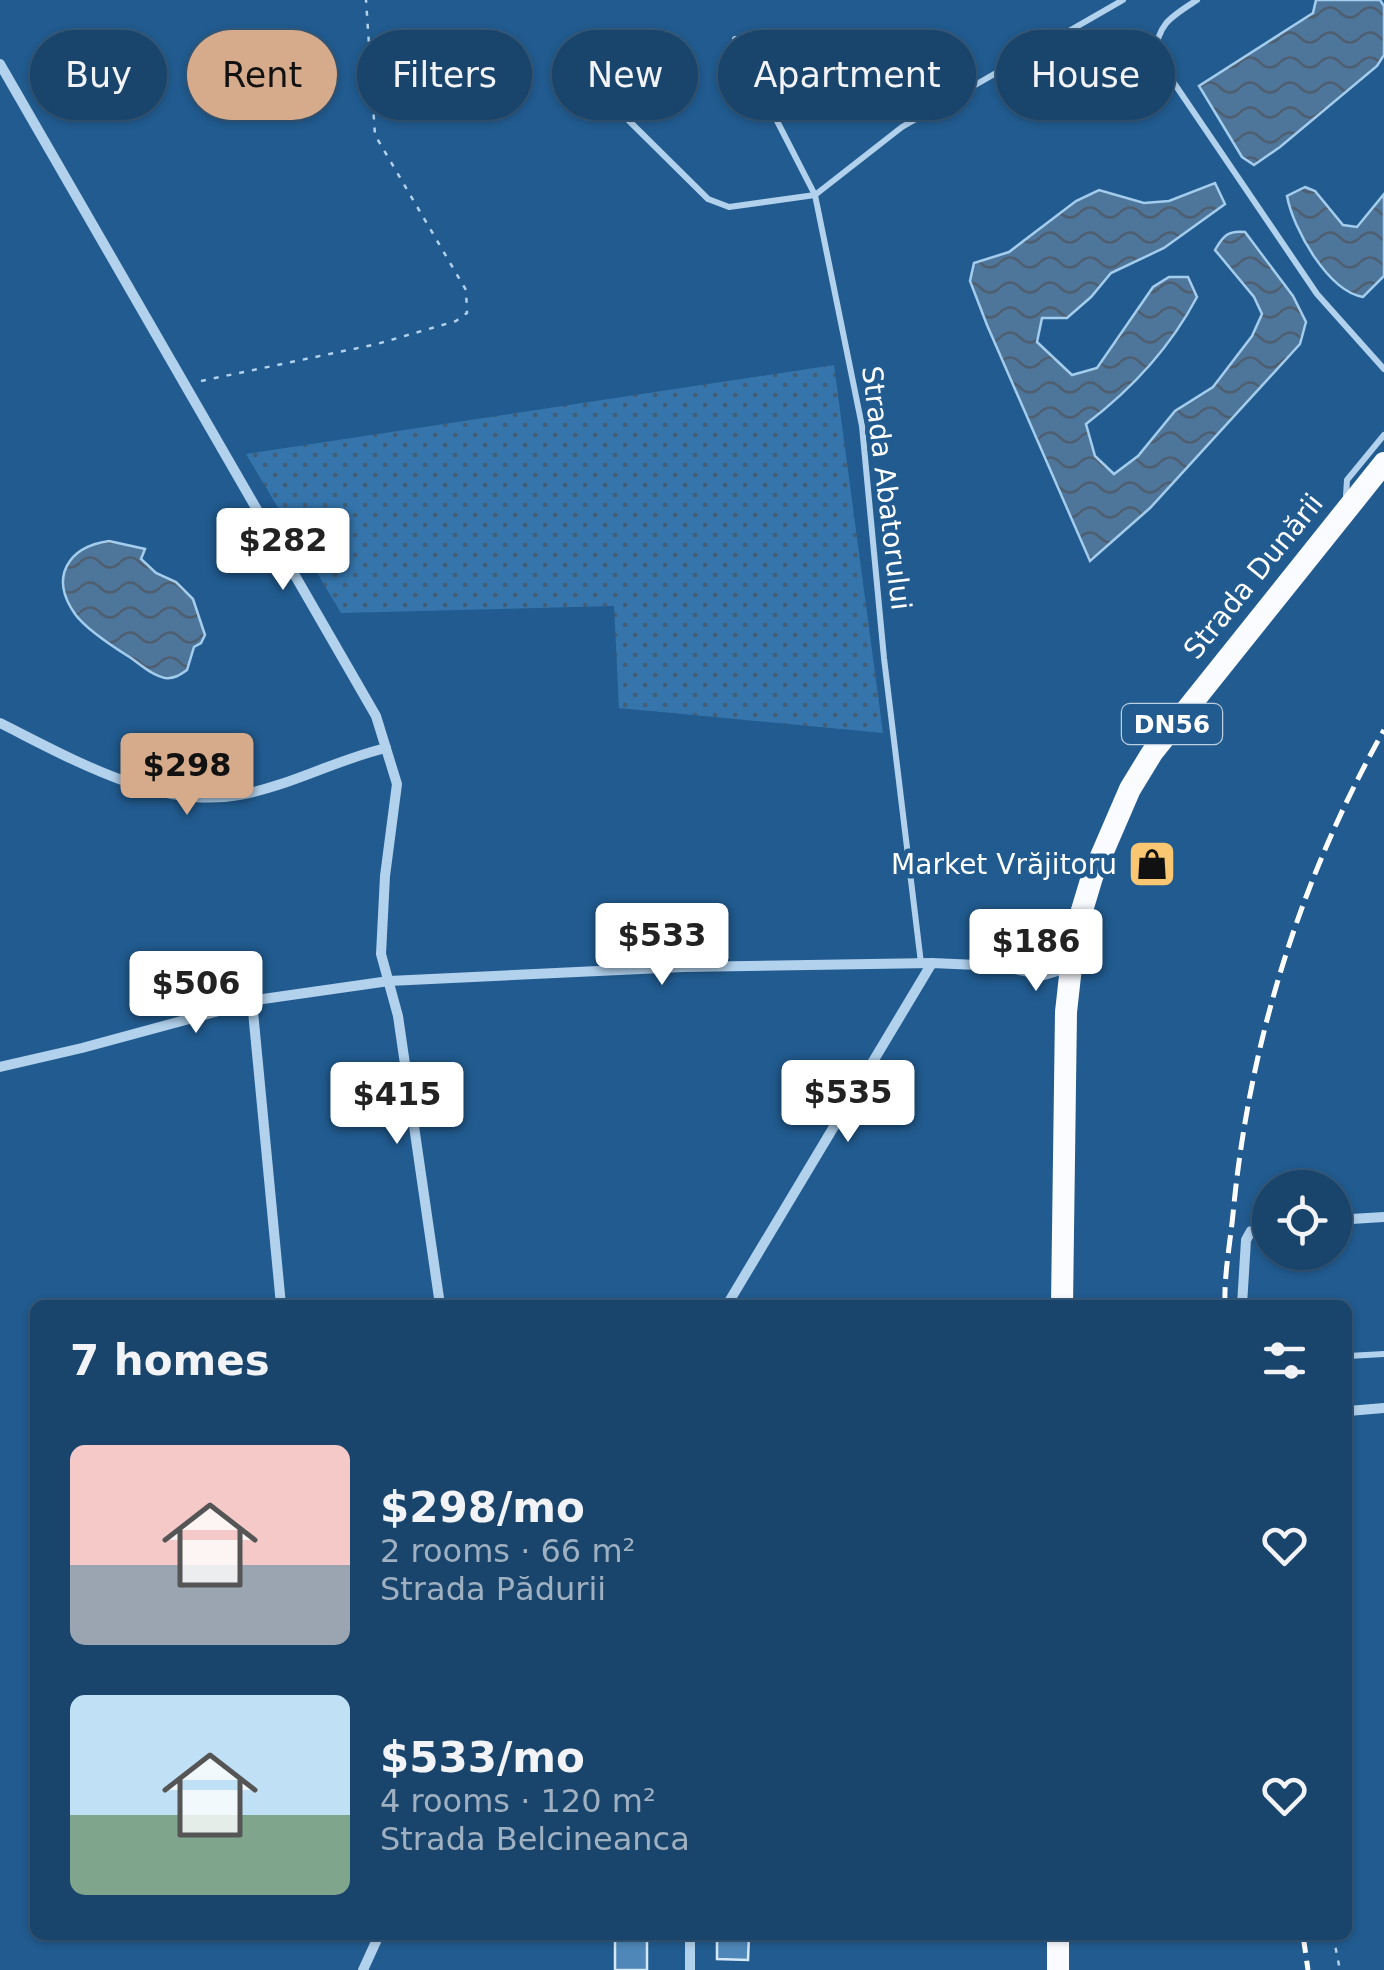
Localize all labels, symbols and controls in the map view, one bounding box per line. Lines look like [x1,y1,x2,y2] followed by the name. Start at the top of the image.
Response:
[30,30,167,120] chip: Buy
[187,30,337,120] chip: Rent
[357,30,532,120] chip: Filters
[552,30,698,120] chip: New
[718,30,976,120] chip: Apartment
[996,30,1175,120] chip: House
[855,364,918,612] street label: Strada Abatorului
[1177,487,1330,665] street label: Strada Dunării
[224,508,342,593] pin: $282
[238,521,328,559] text: $282
[1122,704,1222,744] road number: DN56
[128,733,246,818] pin: $298
[142,746,232,784] text: $298
[1126,838,1178,890] shop icon: Market Vrăjitoru
[891,848,1117,881] place label: Market Vrăjitoru
[603,903,721,988] pin: $533
[977,909,1095,994] pin: $186
[617,916,707,954] text: $533
[991,922,1081,960] text: $186
[137,951,255,1036] pin: $506
[151,964,241,1002] text: $506
[789,1060,907,1145] pin: $535
[338,1062,456,1147] pin: $415
[803,1073,893,1111] text: $535
[352,1075,442,1113] text: $415
[1252,1170,1352,1270] map controls
[1252,1170,1352,1270] button: locate
[1257,1333,1312,1388] icon: filters
[70,1336,270,1385] text: 7 homes
[380,1483,585,1532] text: $298/mo
[150,1485,270,1605] icon: home
[1257,1518,1312,1573] icon: heart
[380,1532,635,1570] text: 2 rooms · 66 m²
[380,1570,606,1608] text: Strada Pădurii
[380,1733,585,1782] text: $533/mo
[150,1735,270,1855] icon: home
[1257,1768,1312,1823] icon: heart
[380,1782,656,1820] text: 4 rooms · 120 m²
[380,1820,690,1858] text: Strada Belcineanca

